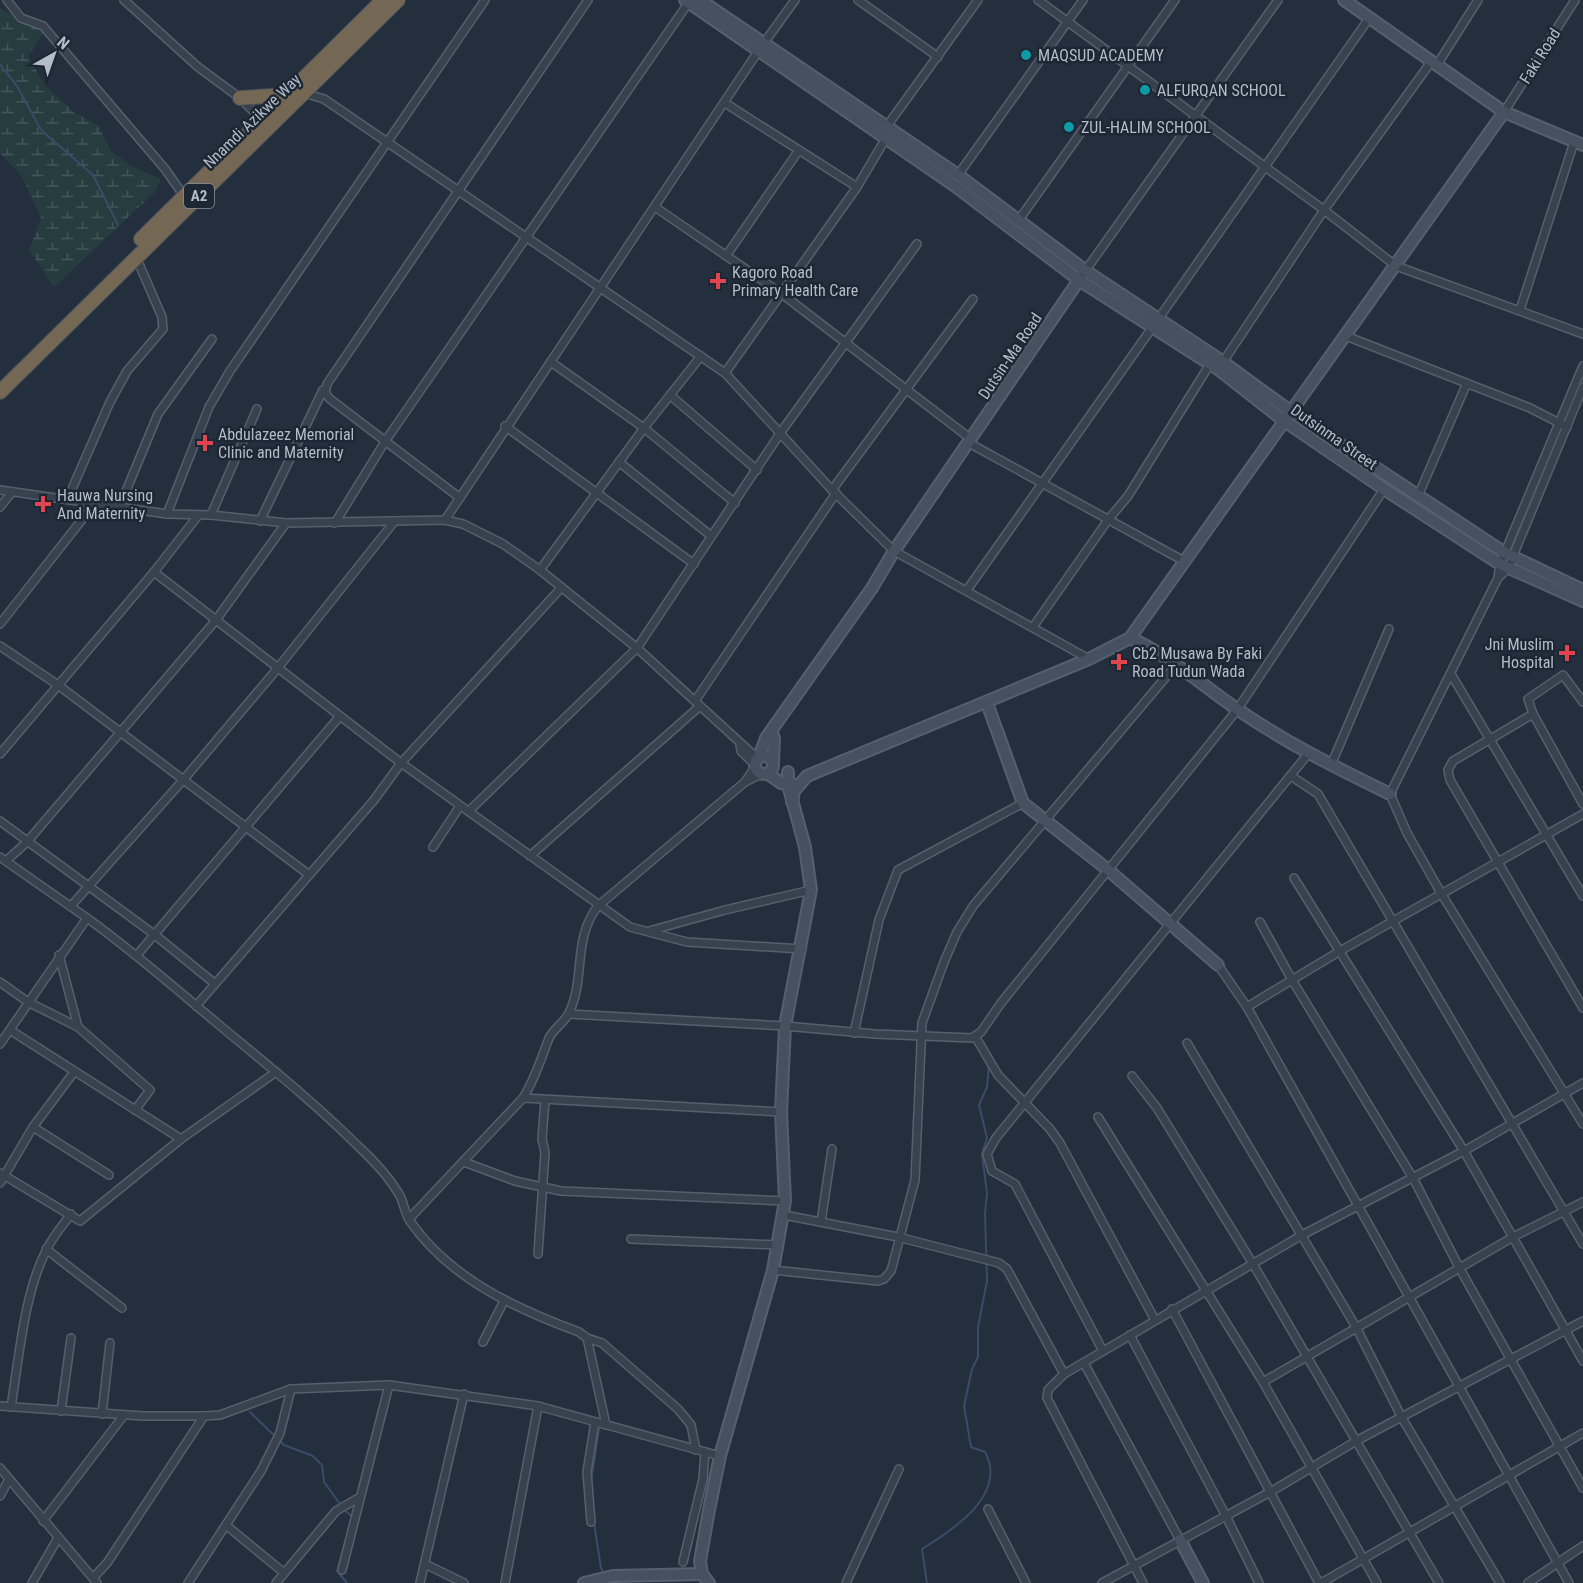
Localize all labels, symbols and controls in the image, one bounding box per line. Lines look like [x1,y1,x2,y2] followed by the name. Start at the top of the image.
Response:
[24,24,84,84] north arrow
[1516,25,1564,87] street label: Faki Road
[53,32,73,53] text: N
[1038,46,1164,65] place label: MAQSUD ACADEMY
[1019,48,1033,62] marker: MAQSUD ACADEMY
[200,70,305,172] street label: Nnamdi Azikwe Way
[1157,81,1286,100] place label: ALFURQAN SCHOOL
[1138,83,1152,97] marker: ALFURQAN SCHOOL
[1081,118,1211,137] place label: ZUL-HALIM SCHOOL
[1062,120,1076,134] marker: ZUL-HALIM SCHOOL
[184,184,214,208] road number: A2
[732,263,858,300] place label: Kagoro Road Primary Health Care
[709,272,727,290] marker: Kagoro Road Primary Health Care
[974,309,1046,403] street label: Dutsin-Ma Road
[1287,400,1381,474] street label: Dutsinma Street
[218,425,354,462] place label: Abdulazeez Memorial Clinic and Maternity
[196,434,214,452] marker: Abdulazeez Memorial Clinic and Maternity
[57,486,153,523] place label: Hauwa Nursing And Maternity
[34,495,52,513] marker: Hauwa Nursing And Maternity
[1485,635,1554,672] place label: Jni Muslim Hospital
[1132,644,1262,681] place label: Cb2 Musawa By Faki Road Tudun Wada
[1558,644,1576,662] marker: Jni Muslim Hospital
[1110,653,1128,671] marker: Cb2 Musawa By Faki Road Tudun Wada

